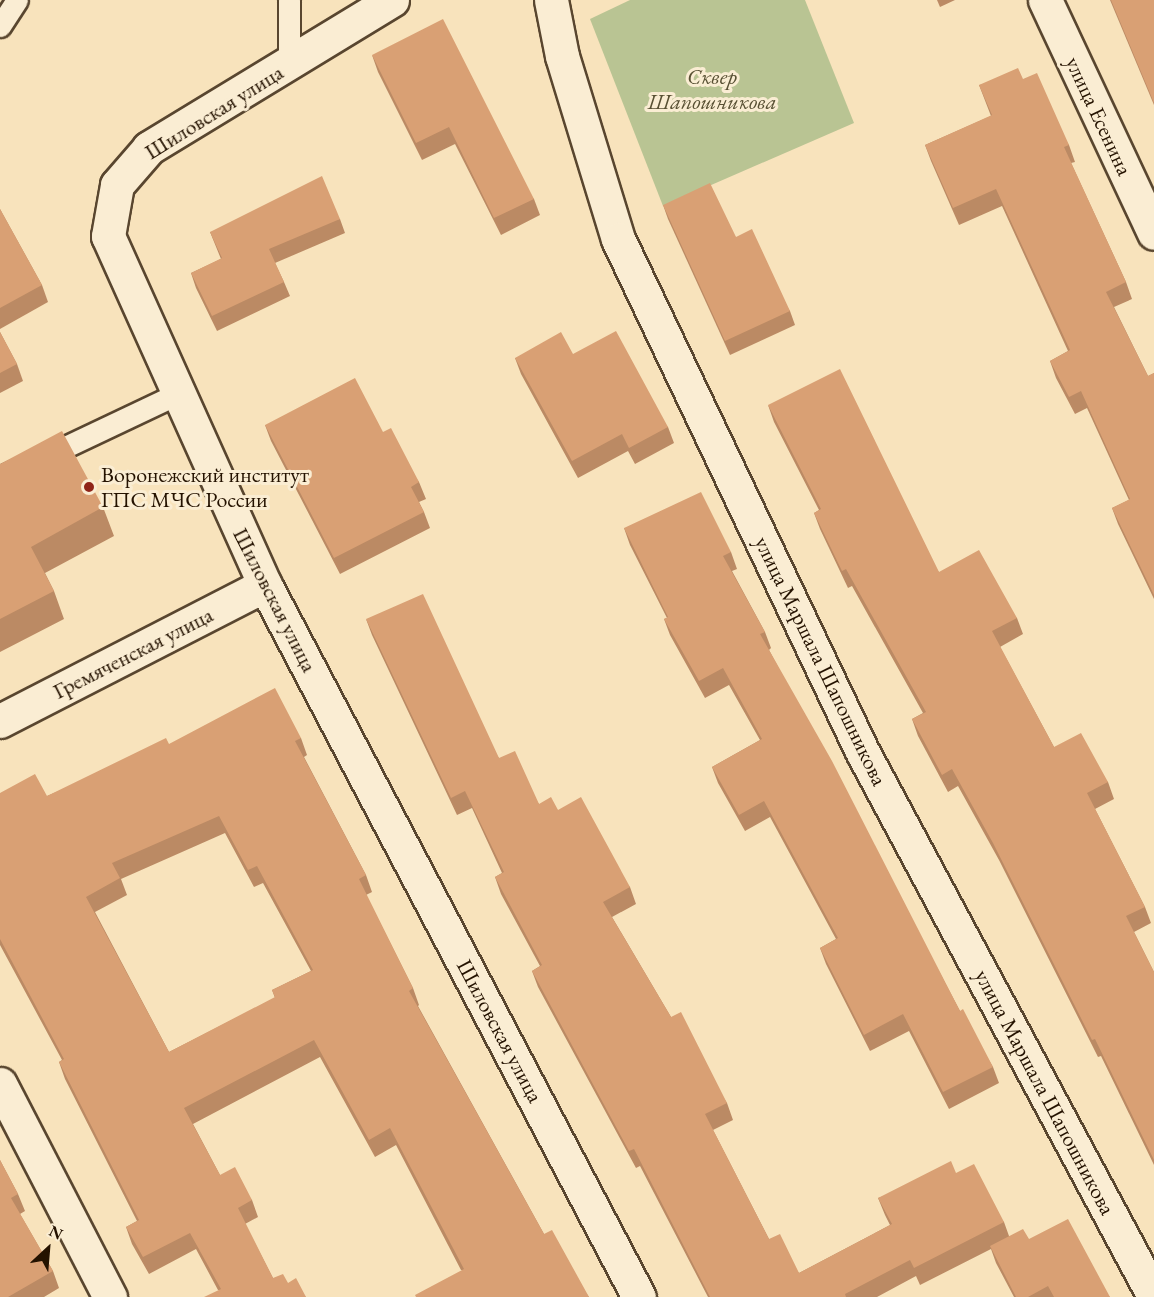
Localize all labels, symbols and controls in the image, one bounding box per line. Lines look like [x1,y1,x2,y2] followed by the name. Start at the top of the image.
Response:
[1060,52,1138,180] street label: улица Есенина
[140,59,288,165] street label: Шиловская улица
[647,63,777,114] park label: Сквер Шапошникова
[101,461,309,512] place label: Воронежский институт ГПС МЧС России
[82,480,96,494] marker: Воронежский институт ГПС МЧС России
[227,523,323,677] street label: Шиловская улица
[749,532,893,790] street label: улица Маршала Шапошникова
[49,601,217,705] street label: Гремяченская улица
[451,955,549,1107] street label: Шиловская улица
[969,965,1121,1219] street label: улица Маршала Шапошникова
[18,1219,78,1279] north arrow
[46,1220,67,1245] text: N

